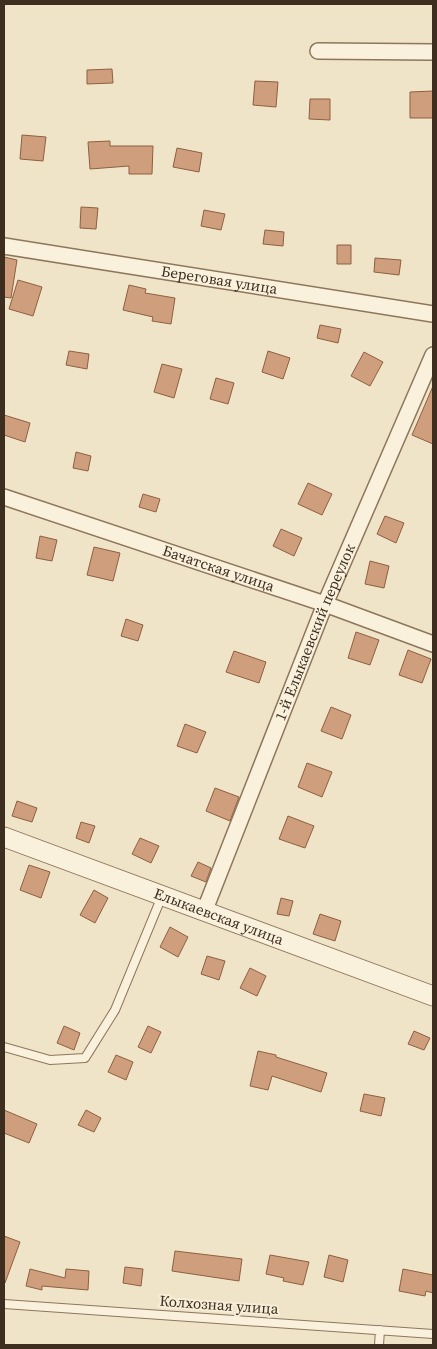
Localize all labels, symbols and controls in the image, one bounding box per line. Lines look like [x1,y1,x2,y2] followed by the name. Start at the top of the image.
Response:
[160,260,279,299] street label: Береговая улица
[160,540,278,597] street label: Бачатская улица
[269,540,360,723] street label: 1-й Елыкаевский переулок
[151,882,287,950] street label: Елыкаевская улица
[159,1290,279,1319] street label: Колхозная улица

